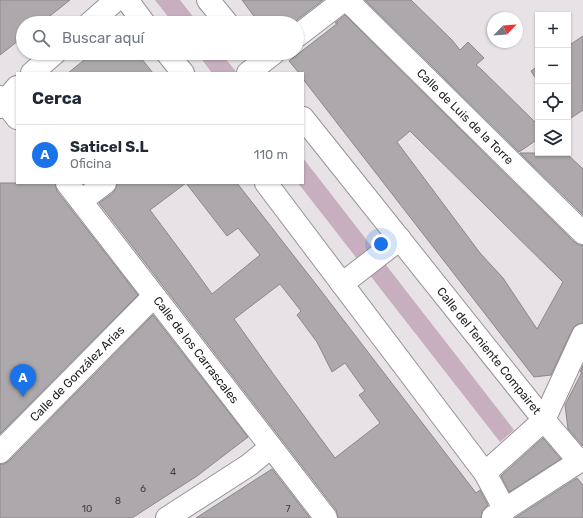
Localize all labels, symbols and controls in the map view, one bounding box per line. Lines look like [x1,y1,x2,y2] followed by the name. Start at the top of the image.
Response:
[487,12,523,48] north arrow
[535,12,571,156] map controls
[535,12,571,48] button: +
[16,16,304,60] search box
[30,27,52,49] icon: search
[62,29,144,47] text: Buscar aquí
[535,48,571,84] button: −
[414,66,517,168] street label: Calle de Luis de la Torre
[535,84,571,120] button: locate
[32,88,82,108] text: Cerca
[535,120,571,156] button: layers
[70,138,148,156] text: Saticel S.L
[40,147,50,162] text: A
[254,147,288,162] text: 110 m
[70,156,111,171] text: Oficina
[371,234,391,254] your location
[434,285,544,418] street label: Calle del Teniente Compairet
[150,294,242,406] street label: Calle de los Carrascales
[27,323,127,424] street label: Calle de González Arias
[10,364,36,397] pin: A
[170,466,176,478] house number: 4
[140,483,146,495] house number: 6
[115,495,121,507] house number: 8
[82,503,92,515] house number: 10
[285,503,291,515] house number: 7

